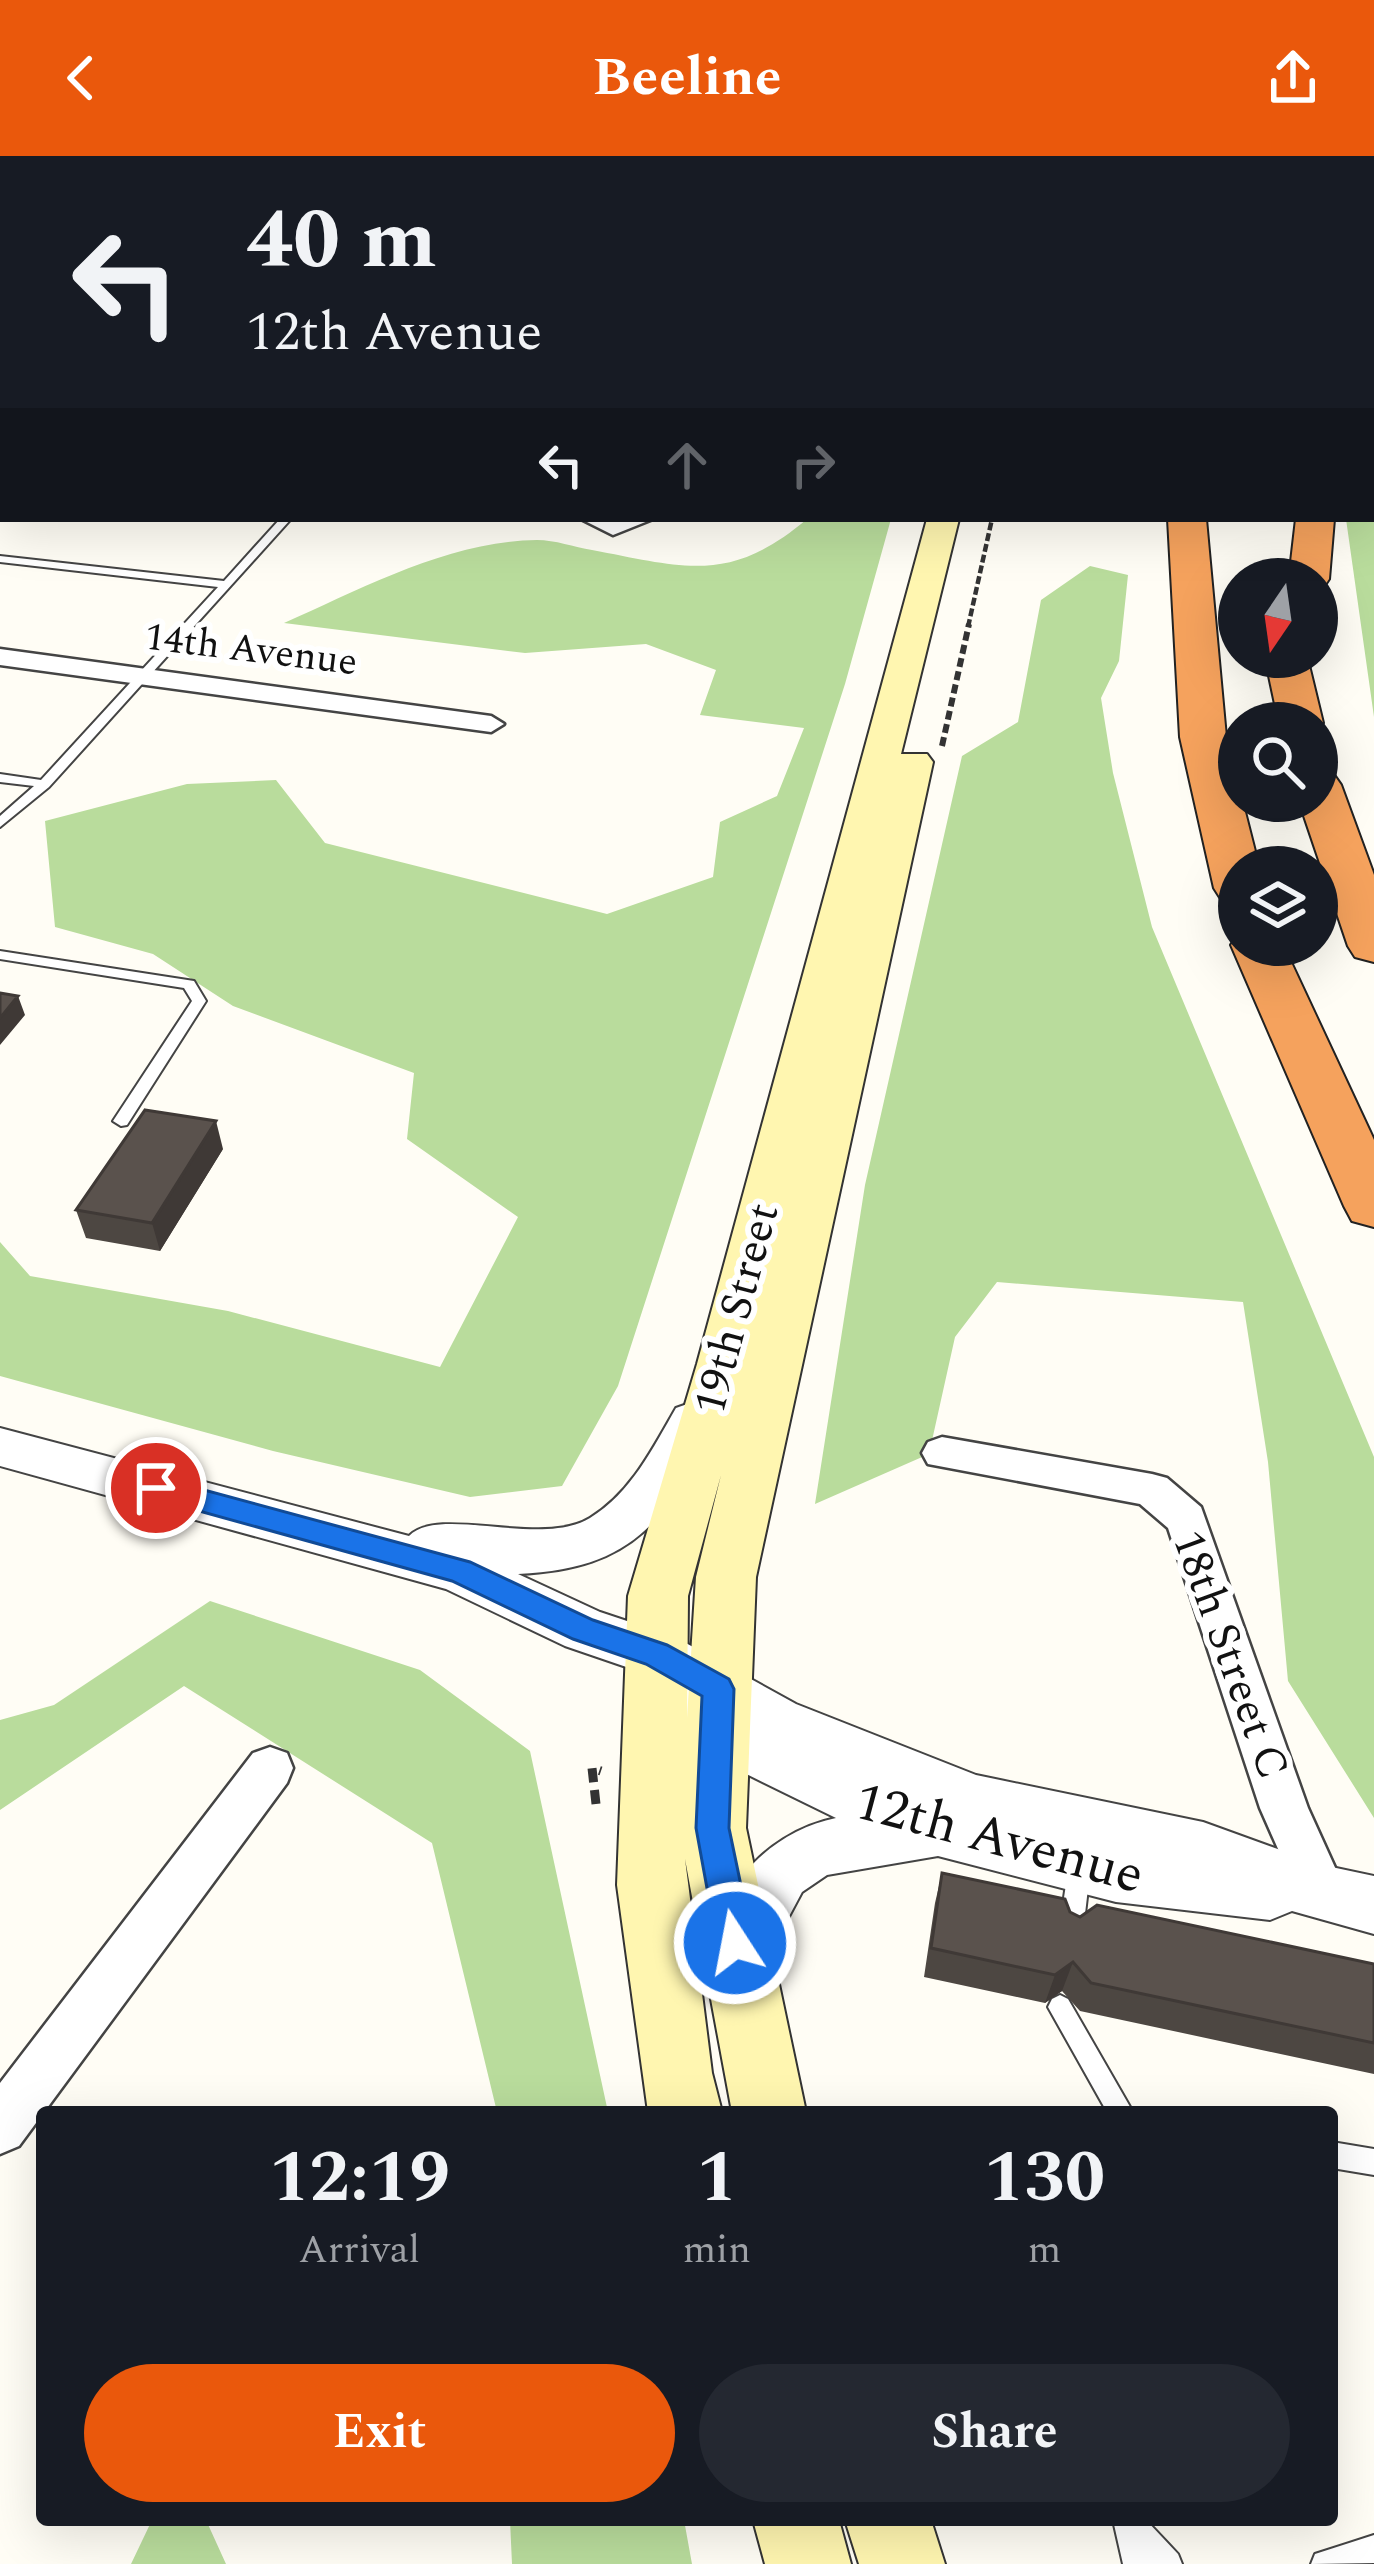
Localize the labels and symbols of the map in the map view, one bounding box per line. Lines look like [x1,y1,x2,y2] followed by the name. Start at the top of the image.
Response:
[1218,558,1338,678] north arrow
[141,608,361,692] street label: 14th Avenue
[676,1196,798,1422] street label: 19th Street
[105,1437,207,1539] pin
[1153,1521,1307,1789] street label: 18th Street C
[845,1761,1153,1917] street label: 12th Avenue
[672,1880,798,2006] position arrow

